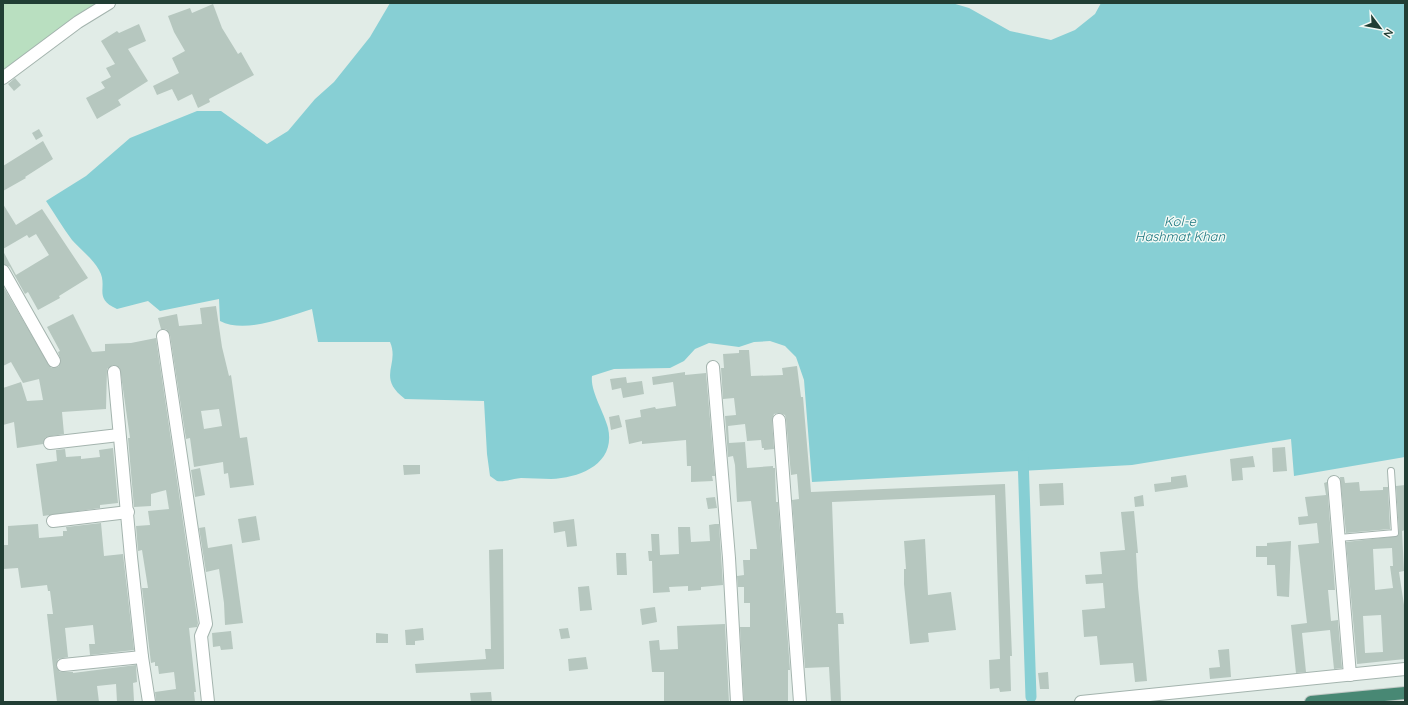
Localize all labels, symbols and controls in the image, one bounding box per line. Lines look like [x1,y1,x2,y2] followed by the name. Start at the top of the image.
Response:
[1360,8,1400,48] north arrow
[1380,26,1397,40] text: N
[1135,213,1225,244] water label: Kol-e Hashmat Khan

